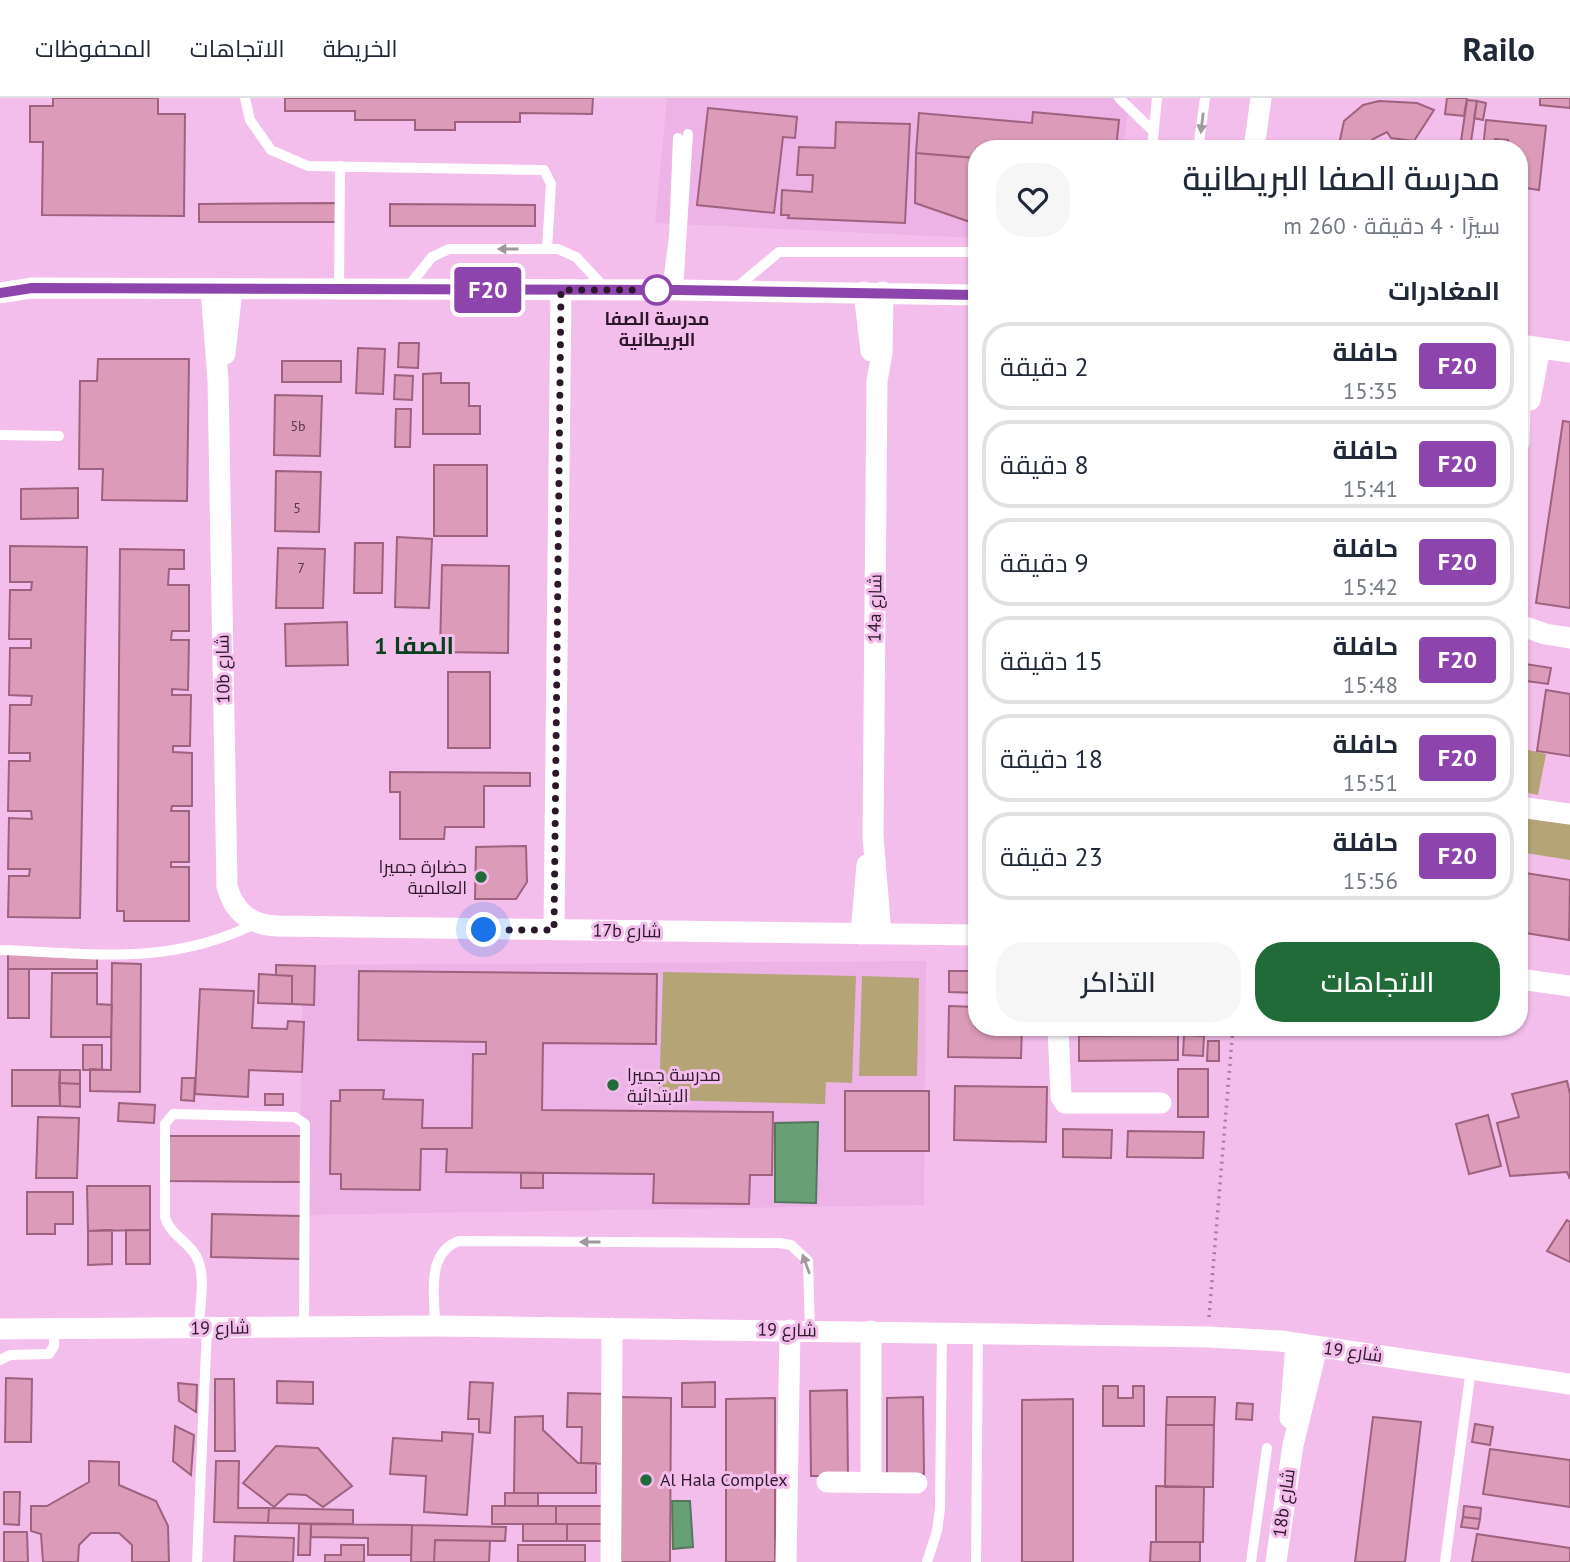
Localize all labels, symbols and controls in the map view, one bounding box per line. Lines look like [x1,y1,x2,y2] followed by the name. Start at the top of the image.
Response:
[1462,27,1535,70] text: Railo
[35,33,152,64] text: المحفوظات
[190,33,285,64] text: الاتجاهات
[323,33,398,64] text: الخريطة
[1196,113,1207,135] one-way arrow
[1182,156,1500,199] text: مدرسة الصفا البريطانية
[996,163,1070,237] button: heart
[1283,211,1500,240] text: سيرًا · 4 دقيقة · 260 m
[496,243,518,255] one-way arrow
[448,267,528,313] line badge: F20
[468,274,508,305] text: F20
[1388,274,1500,307] text: المغادرات
[642,275,672,305] marker: مدرسة الصفا البريطانية
[605,307,709,351] place label: مدرسة الصفا البريطانية
[1333,335,1398,368] text: حافلة
[1000,350,1089,383] text: 2 دقيقة
[1438,350,1477,381] text: F20
[1343,376,1398,405] text: 15:35
[290,417,306,435] house number: 5b
[1333,433,1398,466] text: حافلة
[1000,448,1089,481] text: 8 دقيقة
[1438,448,1477,479] text: F20
[1343,474,1398,503] text: 15:41
[293,499,301,517] house number: 5
[1333,531,1398,564] text: حافلة
[1000,546,1089,579] text: 9 دقيقة
[1438,546,1477,577] text: F20
[297,559,305,577] house number: 7
[1343,572,1398,601] text: 15:42
[862,574,888,642] street label: 14a شارع
[1333,629,1398,662] text: حافلة
[374,630,454,661] district label: الصفا 1
[210,634,236,704] street label: 10b شارع
[1000,644,1103,677] text: 15 دقيقة
[1438,644,1477,675] text: F20
[1343,670,1398,699] text: 15:48
[1333,727,1398,760] text: حافلة
[1000,742,1103,775] text: 18 دقيقة
[1438,742,1477,773] text: F20
[1343,768,1398,797] text: 15:51
[1333,825,1398,858] text: حافلة
[1000,840,1103,873] text: 23 دقيقة
[1438,840,1477,871] text: F20
[379,855,467,899] place label: حضارة جميرا العالمية
[1343,866,1398,895] text: 15:56
[473,869,489,885] marker: حضارة جميرا العالمية
[466,912,501,947] your location
[592,918,662,944] street label: 17b شارع
[996,942,1241,1022] button: التذاكر
[1255,942,1500,1022] button: الاتجاهات
[627,1063,721,1107] place label: مدرسة جميرا الابتدائية
[605,1077,621,1093] marker: مدرسة جميرا الابتدائية
[578,1236,600,1248] one-way arrow
[800,1253,811,1274] one-way arrow
[190,1315,250,1341] street label: شارع 19
[757,1317,817,1343] street label: شارع 19
[1322,1336,1384,1368] street label: شارع 19
[1267,1467,1301,1539] street label: 18b شارع
[660,1468,788,1491] place label: Al Hala Complex
[638,1472,654,1488] marker: Al Hala Complex

